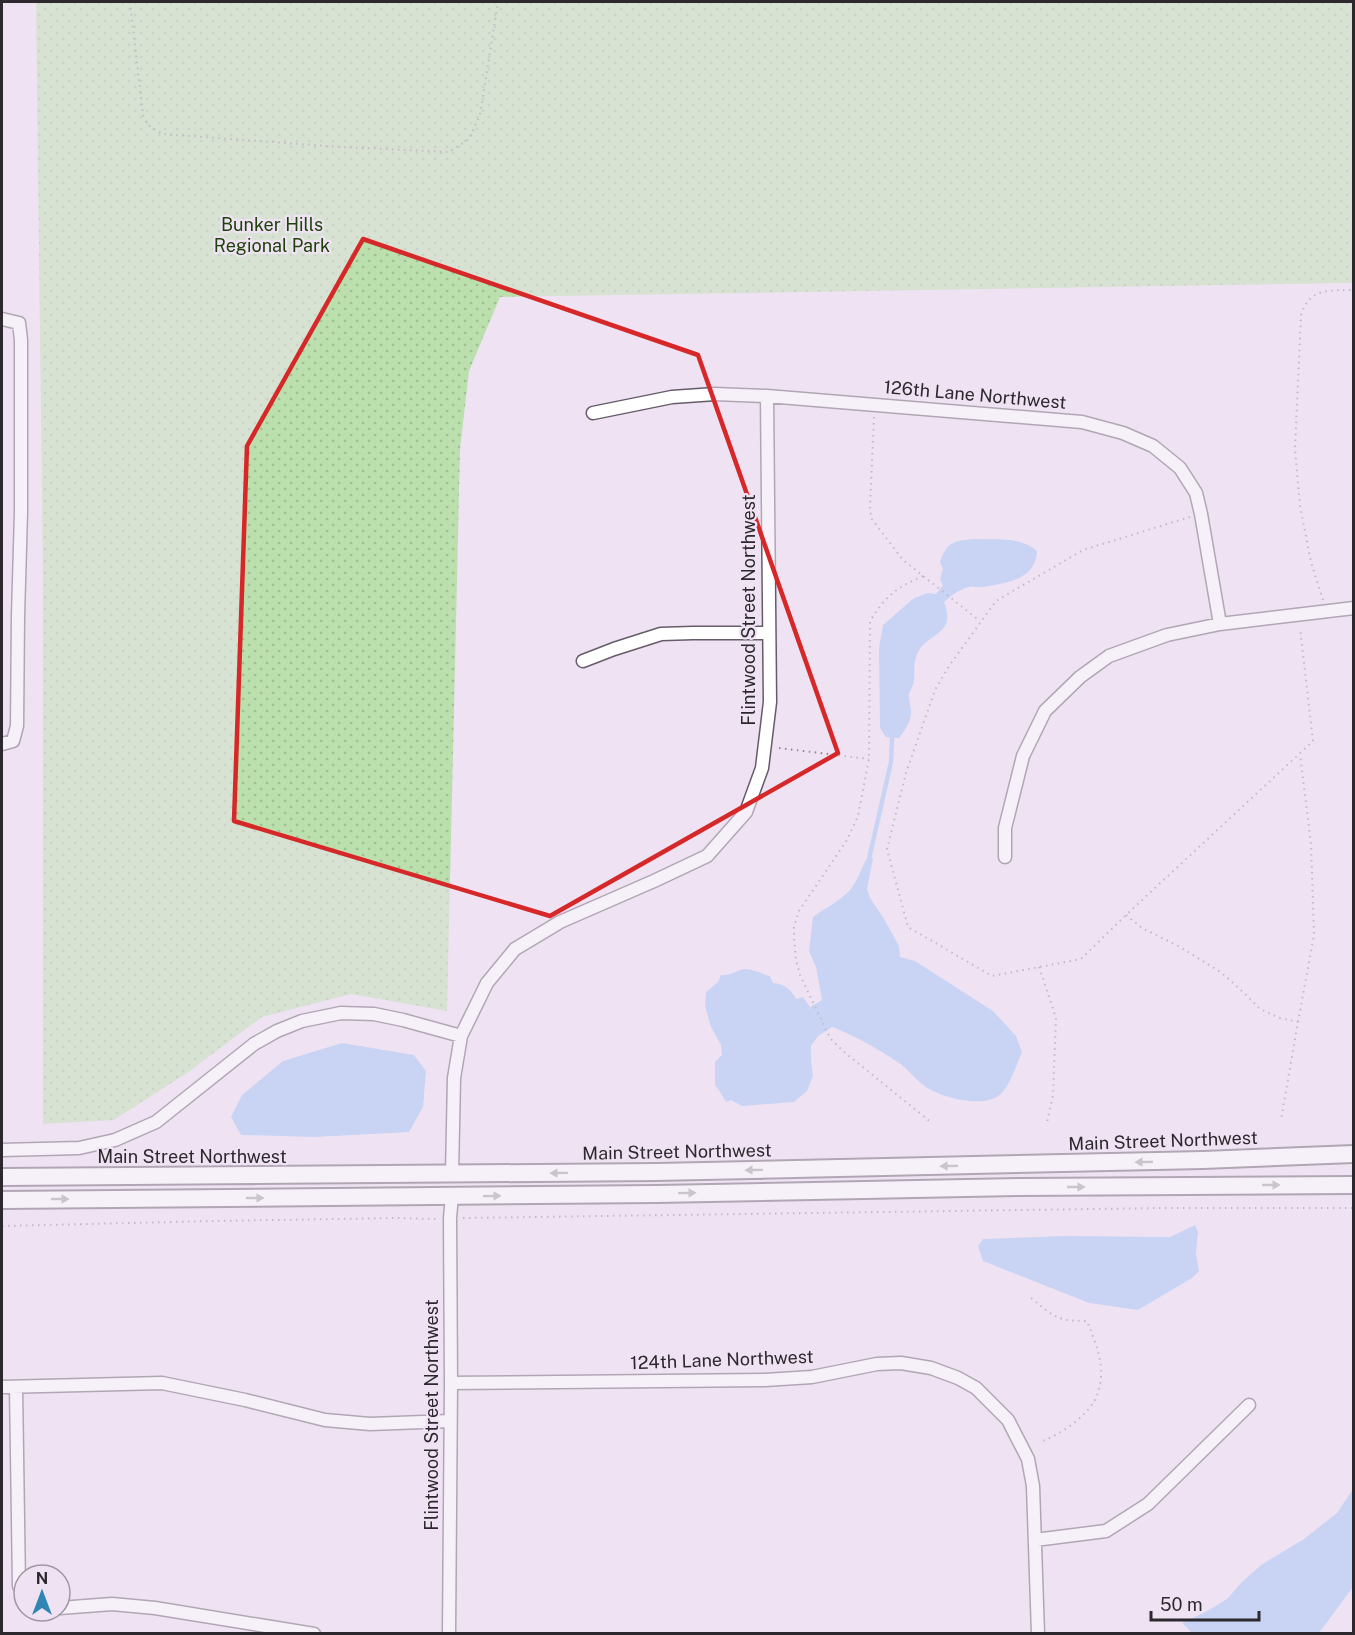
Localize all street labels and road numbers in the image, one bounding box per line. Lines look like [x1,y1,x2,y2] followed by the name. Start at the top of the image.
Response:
[883,376,1067,413] street label: 126th Lane Northwest
[738,494,759,726] street label: Flintwood Street Northwest
[1068,1127,1258,1154] street label: Main Street Northwest
[582,1139,772,1164] street label: Main Street Northwest
[97,1146,287,1167] street label: Main Street Northwest
[421,1299,442,1531] street label: Flintwood Street Northwest
[630,1346,814,1373] street label: 124th Lane Northwest

